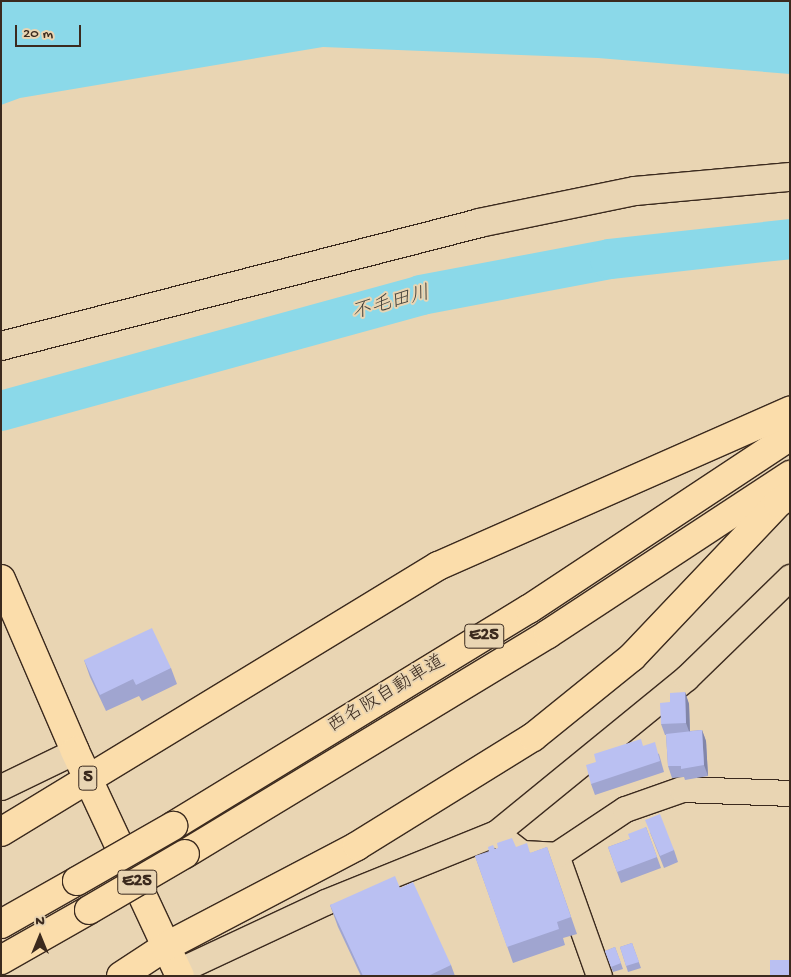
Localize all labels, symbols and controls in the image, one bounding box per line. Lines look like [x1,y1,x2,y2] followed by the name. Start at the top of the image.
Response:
[18,15,84,47] scale bar
[23,25,53,43] text: 20 m
[349,282,433,326] water label: 不毛田川
[464,620,504,652] road number: E25
[324,651,450,739] street label: 西名阪自動車道
[78,762,98,794] road number: 5
[117,866,157,898] road number: E25
[15,912,65,962] north arrow
[35,913,45,930] text: N

